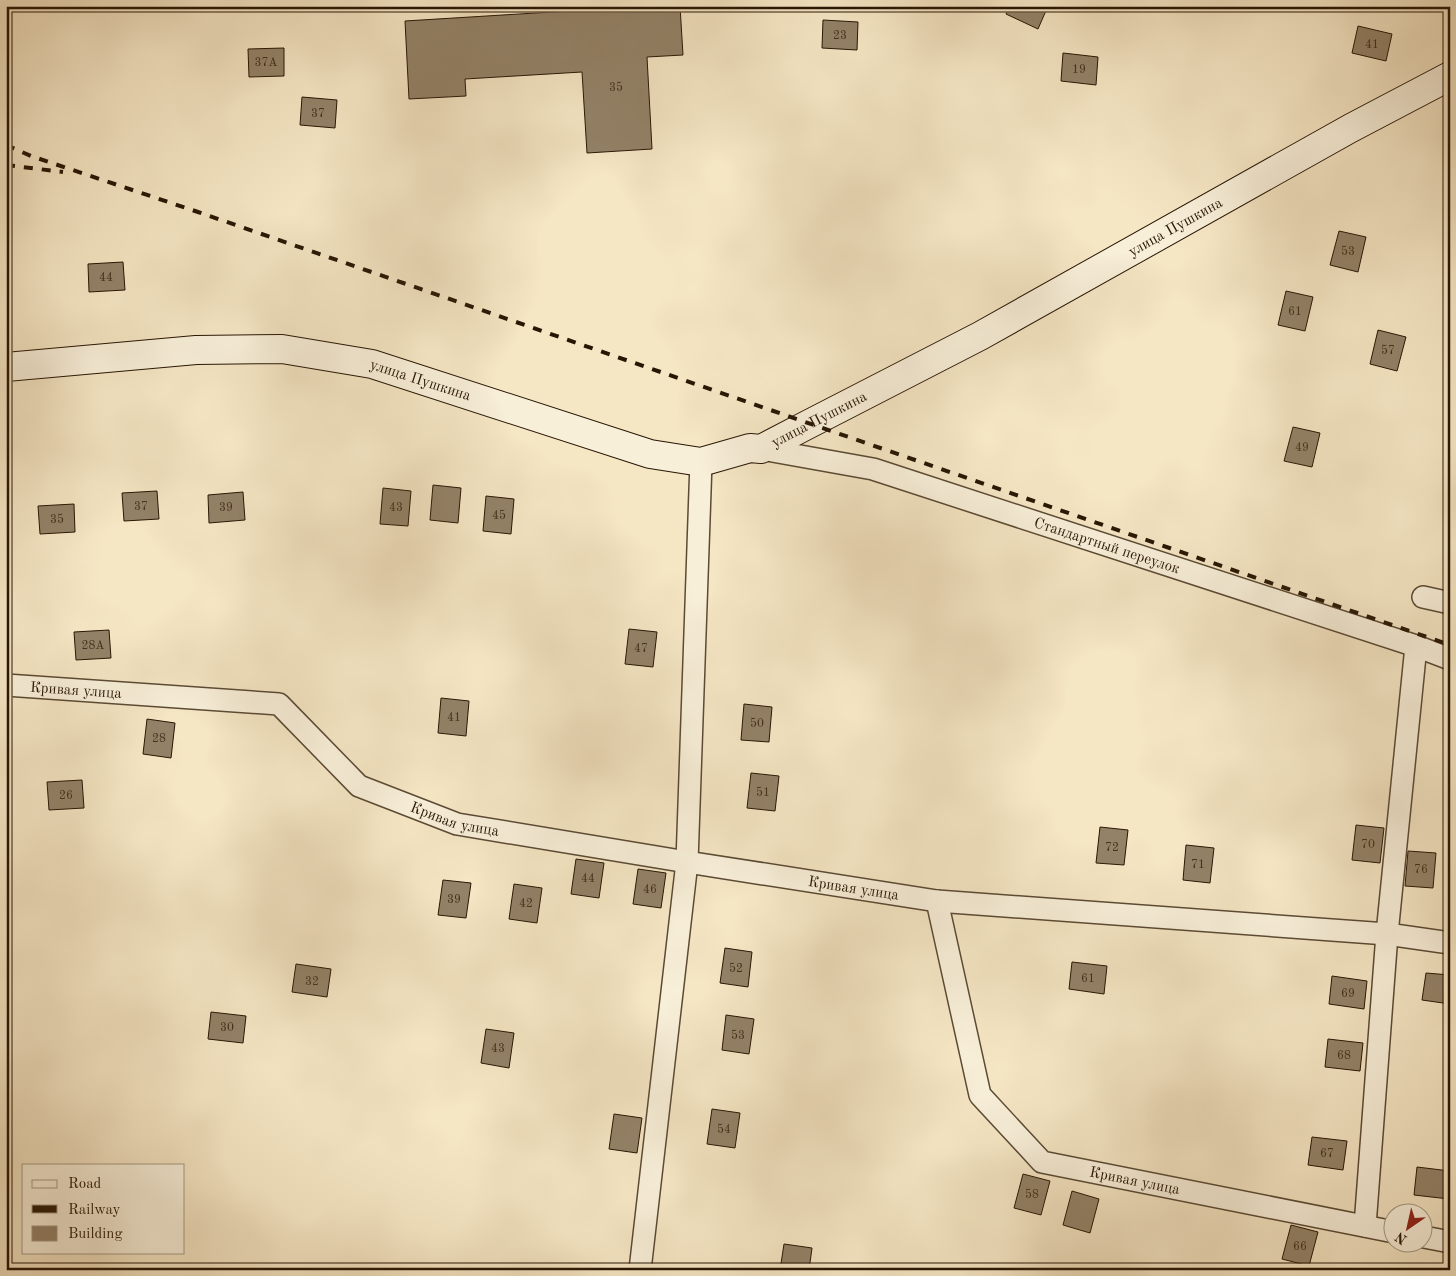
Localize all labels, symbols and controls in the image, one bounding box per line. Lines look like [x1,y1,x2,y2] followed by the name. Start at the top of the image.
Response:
[833,30,847,42] house number: 23
[1365,39,1379,51] house number: 41
[254,57,278,69] house number: 37А
[1072,64,1086,76] house number: 19
[609,81,623,94] house number: 35
[311,108,325,120] house number: 37
[1126,195,1226,260] street label: улица Пушкина
[1341,245,1355,258] house number: 53
[99,272,113,284] house number: 44
[1288,306,1302,318] house number: 61
[1381,344,1395,357] house number: 57
[368,358,473,405] street label: улица Пушкина
[769,389,870,451] street label: улица Пушкина
[1295,442,1309,454] house number: 49
[134,501,148,513] house number: 37
[219,502,233,514] house number: 39
[389,502,403,514] house number: 43
[492,509,506,522] house number: 45
[50,513,64,526] house number: 35
[1032,516,1182,578] street label: Стандартный переулок
[81,640,105,652] house number: 28А
[634,643,648,655] house number: 47
[29,681,123,702] street label: Кривая улица
[447,712,461,724] house number: 41
[750,717,764,730] house number: 50
[152,733,166,745] house number: 28
[756,786,770,799] house number: 51
[59,790,73,802] house number: 26
[408,801,501,840] street label: Кривая улица
[1361,839,1375,851] house number: 70
[1105,842,1119,854] house number: 72
[1191,859,1205,871] house number: 71
[1414,864,1428,876] house number: 76
[581,873,595,885] house number: 44
[807,875,900,904] street label: Кривая улица
[643,884,657,896] house number: 46
[447,894,461,906] house number: 39
[519,898,533,910] house number: 42
[729,962,743,975] house number: 52
[1081,973,1095,985] house number: 61
[305,976,319,988] house number: 32
[1341,988,1355,1000] house number: 69
[220,1022,234,1034] house number: 30
[731,1029,745,1042] house number: 53
[491,1043,505,1055] house number: 43
[1337,1050,1351,1062] house number: 68
[717,1123,731,1136] house number: 54
[1320,1148,1334,1160] house number: 67
[22,1164,185,1254] legend
[1088,1166,1181,1198] street label: Кривая улица
[68,1177,102,1192] text: Road
[1025,1188,1039,1201] house number: 58
[68,1203,121,1218] text: Railway
[1384,1204,1434,1254] north arrow
[68,1227,123,1242] text: Building
[1393,1229,1410,1247] text: N
[1293,1241,1307,1253] house number: 66

